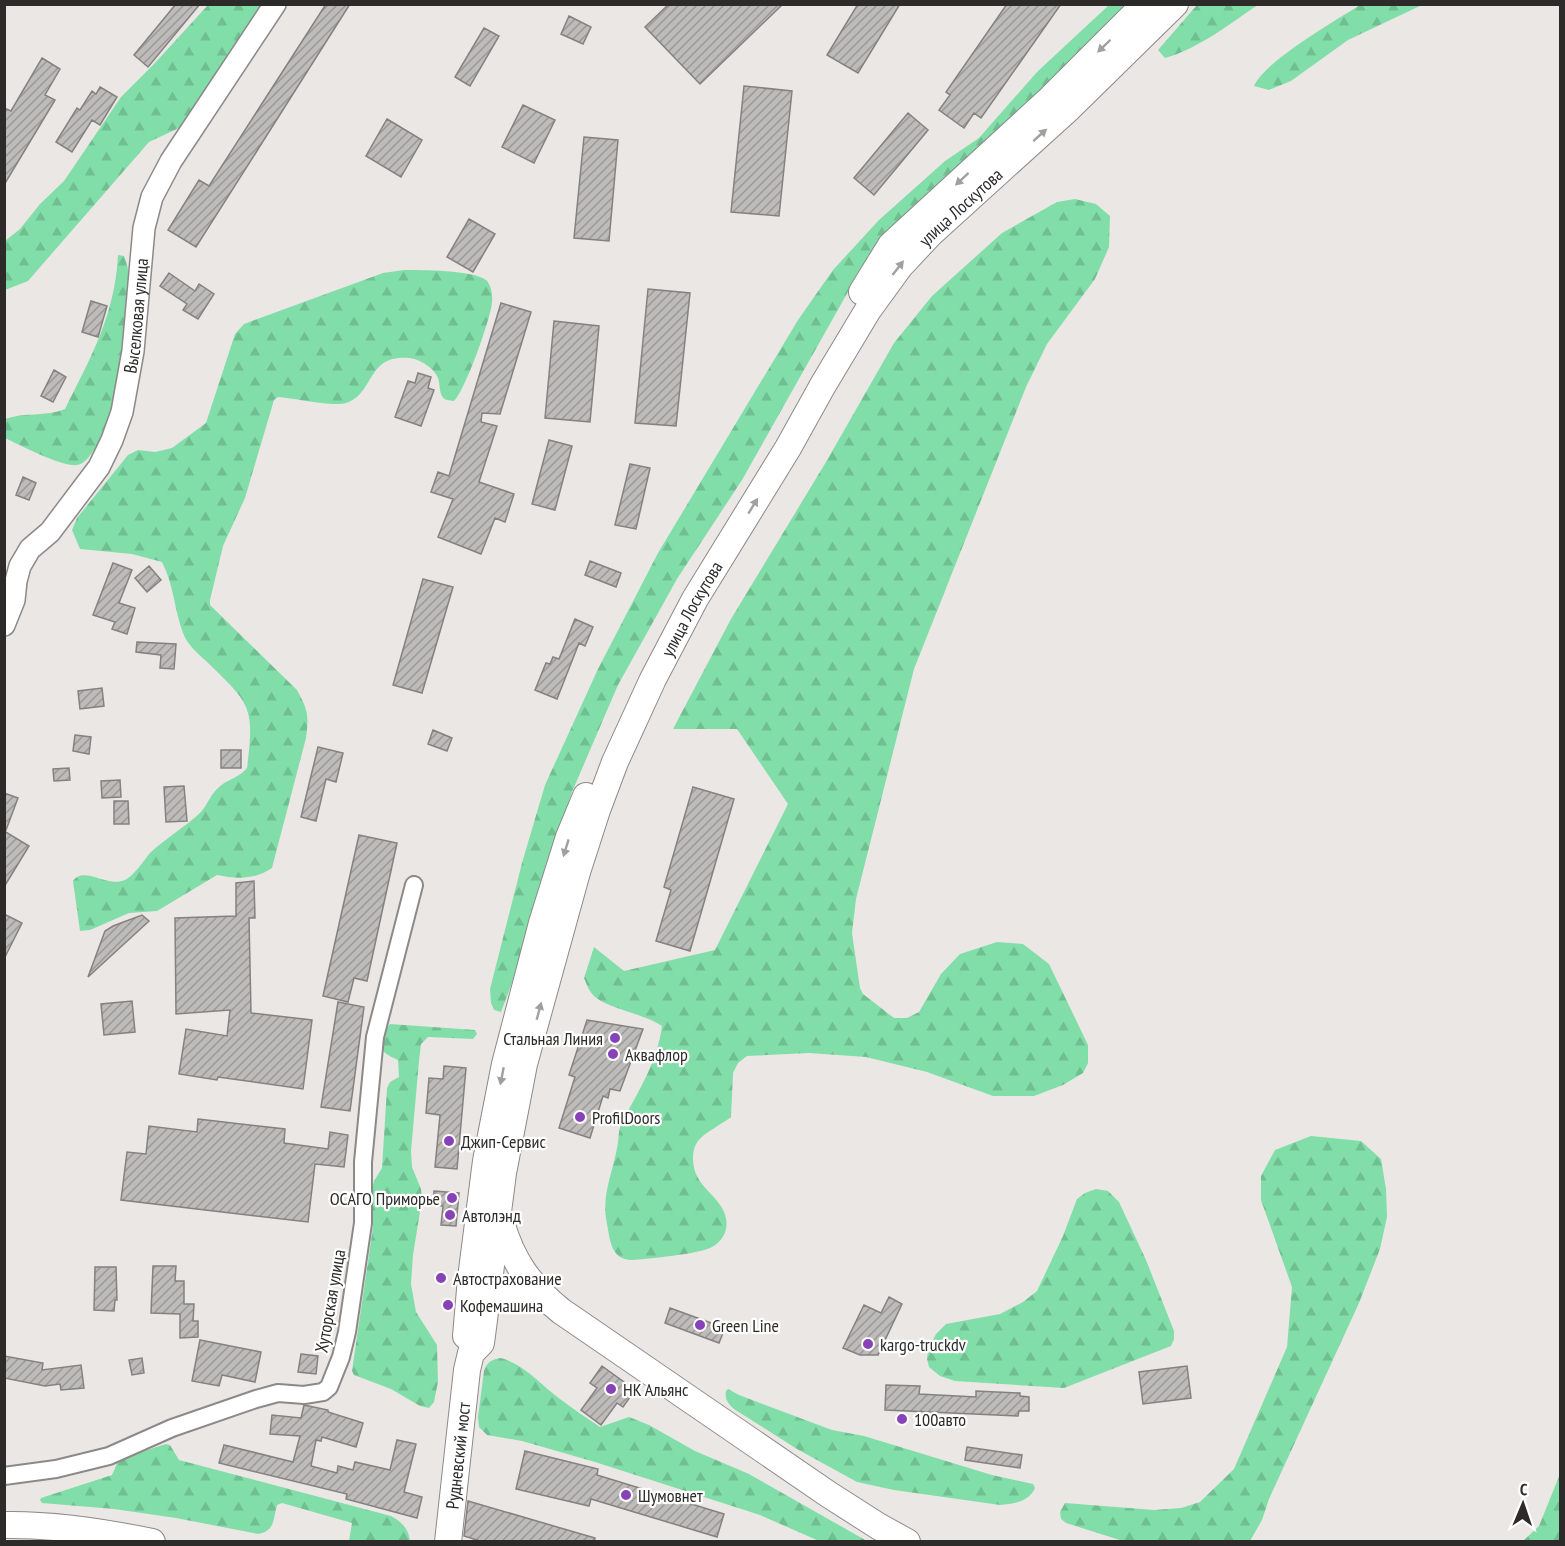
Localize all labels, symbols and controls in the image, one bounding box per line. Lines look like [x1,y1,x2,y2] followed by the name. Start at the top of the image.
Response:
[1097,38,1111,52] one-way arrow
[1033,128,1047,142] one-way arrow
[913,163,1007,251] street label: улица Лоскутова
[954,172,969,186] one-way arrow
[118,257,153,375] street label: Выселковая улица
[892,261,904,276] one-way arrow
[747,498,758,514] one-way arrow
[655,557,727,660] street label: улица Лоскутова
[561,839,570,857] one-way arrow
[535,1002,544,1020] one-way arrow
[503,1027,603,1050] place label: Стальная Линия
[608,1031,622,1045] marker: Стальная Линия
[625,1043,688,1066] place label: Аквафлор
[606,1047,620,1061] marker: Аквафлор
[497,1067,506,1086] one-way arrow
[592,1106,660,1129] place label: ProfilDoors
[573,1110,587,1124] marker: ProfilDoors
[461,1130,546,1153] place label: Джип-Сервис
[442,1134,456,1148] marker: Джип-Сервис
[330,1187,440,1210] place label: ОСАГО Приморье
[445,1191,459,1205] marker: ОСАГО Приморье
[462,1204,521,1227] place label: Автолэнд
[443,1208,457,1222] marker: Автолэнд
[310,1248,350,1354] street label: Хуторская улица
[453,1267,562,1290] place label: Автострахование
[434,1271,448,1285] marker: Автострахование
[460,1294,543,1317] place label: Кофемашина
[441,1298,455,1312] marker: Кофемашина
[712,1314,779,1337] place label: Green Line
[693,1318,707,1332] marker: Green Line
[880,1333,966,1356] place label: kargo-truckdv
[861,1337,875,1351] marker: kargo-truckdv
[623,1378,689,1401] place label: НК Альянс
[604,1382,618,1396] marker: НК Альянс
[440,1401,475,1510] street label: Рудневский мост
[914,1408,966,1431] place label: 100авто
[895,1412,909,1426] marker: 100авто
[1493,1474,1553,1534] north arrow
[1520,1479,1528,1499] text: С
[638,1484,703,1507] place label: Шумовнет
[619,1488,633,1502] marker: Шумовнет

